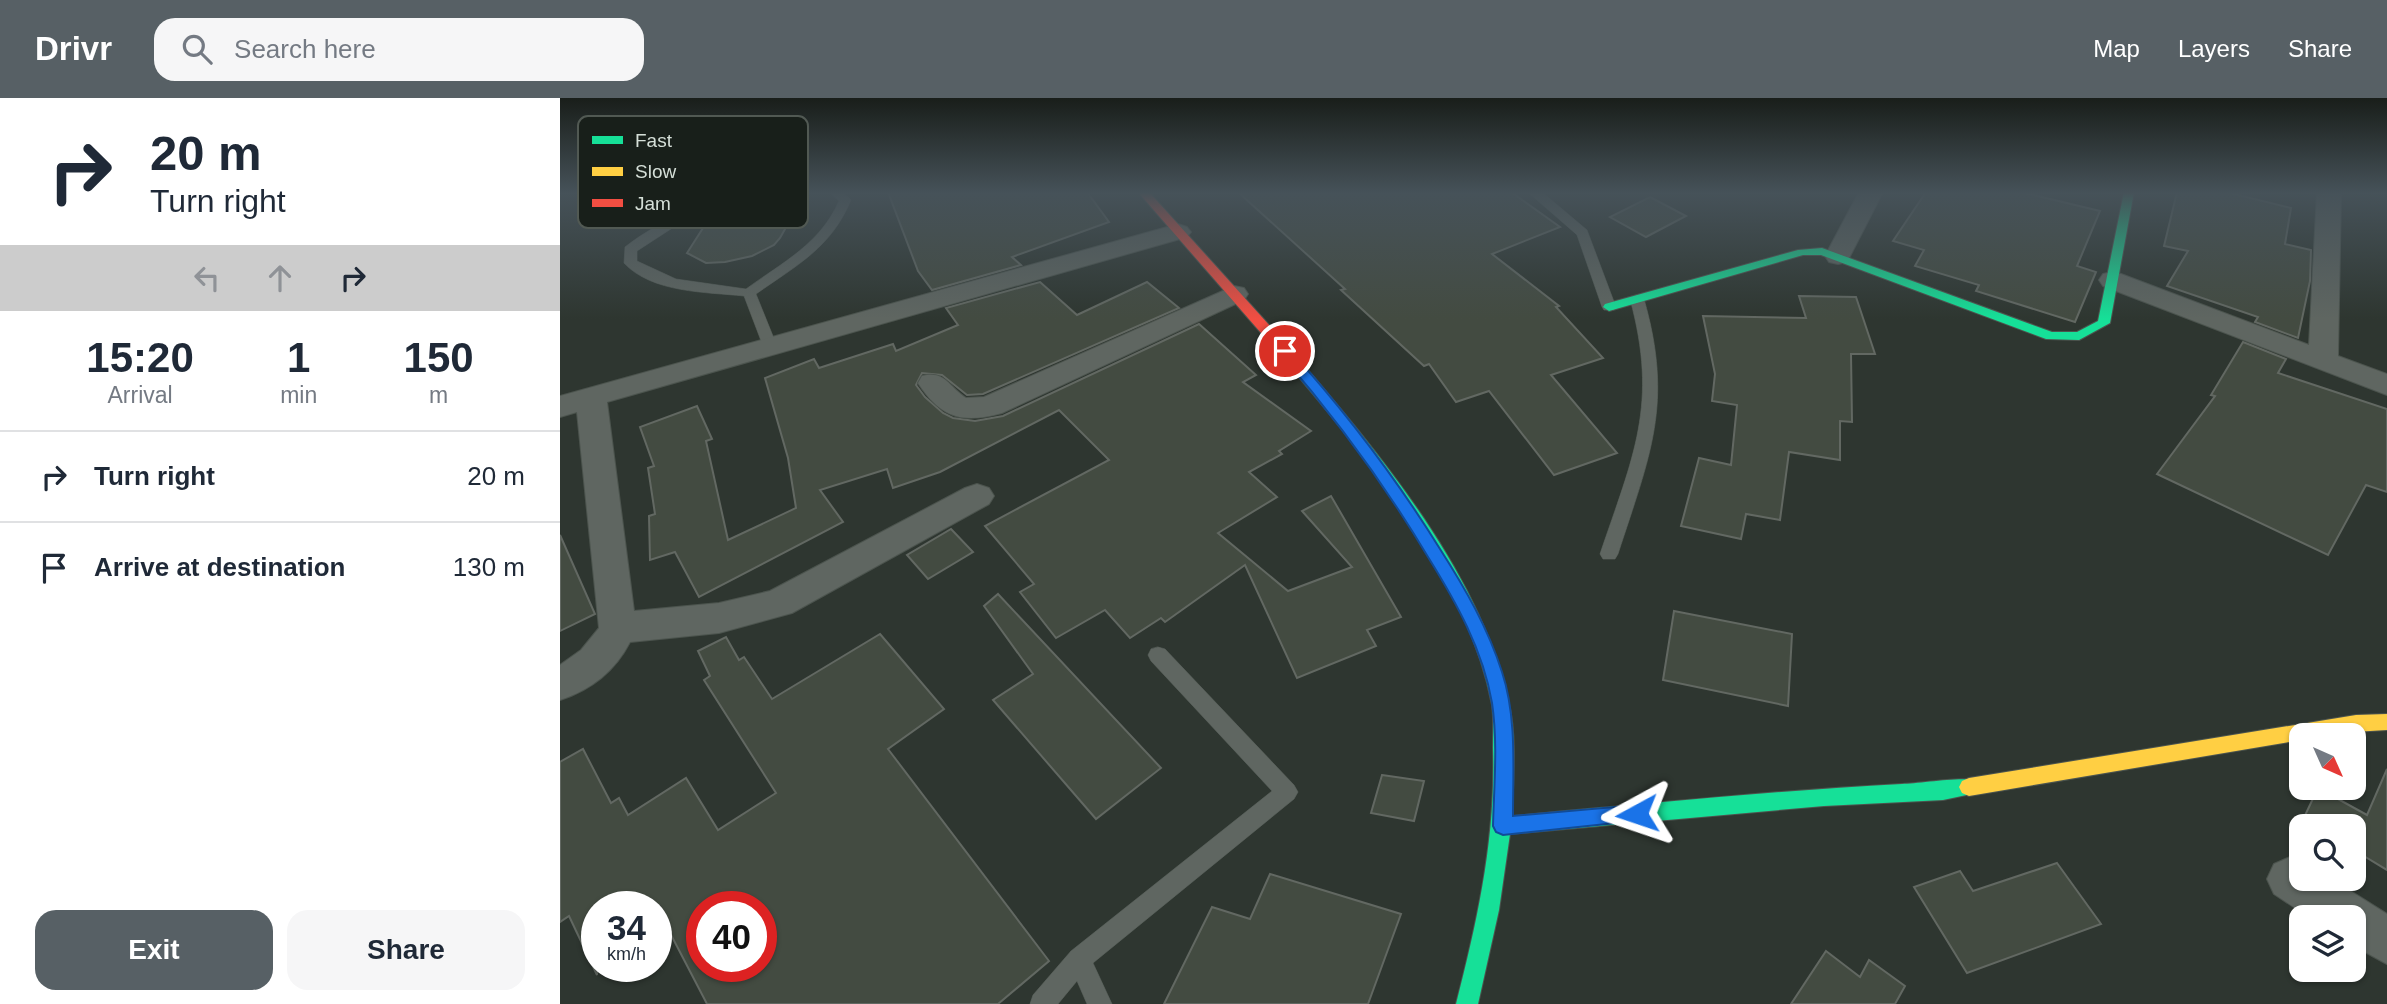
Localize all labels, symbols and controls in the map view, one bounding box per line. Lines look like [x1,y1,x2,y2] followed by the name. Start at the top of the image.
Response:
[154,18,644,81] search box
[35,30,112,67] text: Drivr
[178,30,216,68] icon: search
[234,34,376,64] text: Search here
[2093,35,2140,62] text: Map
[2178,35,2250,62] text: Layers
[2288,35,2352,62] text: Share
[578,116,808,228] legend
[35,126,126,217] icon: right
[150,126,262,180] text: 20 m
[635,130,673,151] text: Fast
[635,161,676,182] text: Slow
[150,183,286,219] text: Turn right
[635,193,671,214] text: Jam
[188,259,226,297] icon: left
[261,259,299,297] icon: ahead
[334,259,372,297] icon: right
[1255,321,1315,381] pin
[1266,332,1304,370] icon: arrive
[86,334,194,381] text: 15:20
[287,334,310,381] text: 1
[404,334,474,381] text: 150
[107,382,173,408] text: Arrival
[280,382,317,408] text: min
[429,382,448,408] text: m
[35,458,73,496] icon: right
[94,461,215,491] text: Turn right
[467,461,525,491] text: 20 m
[35,549,73,587] icon: arrive
[94,552,345,582] text: Arrive at destination
[453,552,525,582] text: 130 m
[2289,723,2366,800] north arrow
[2289,723,2366,982] map controls
[1600,777,1674,851] position arrow
[2289,814,2366,891] button: search
[686,891,777,982] speed limit sign: 40
[2289,905,2366,982] button: layers
[607,908,646,947] text: 34
[35,910,273,990] button: Exit
[287,910,525,990] button: Share
[607,944,646,964] text: km/h

